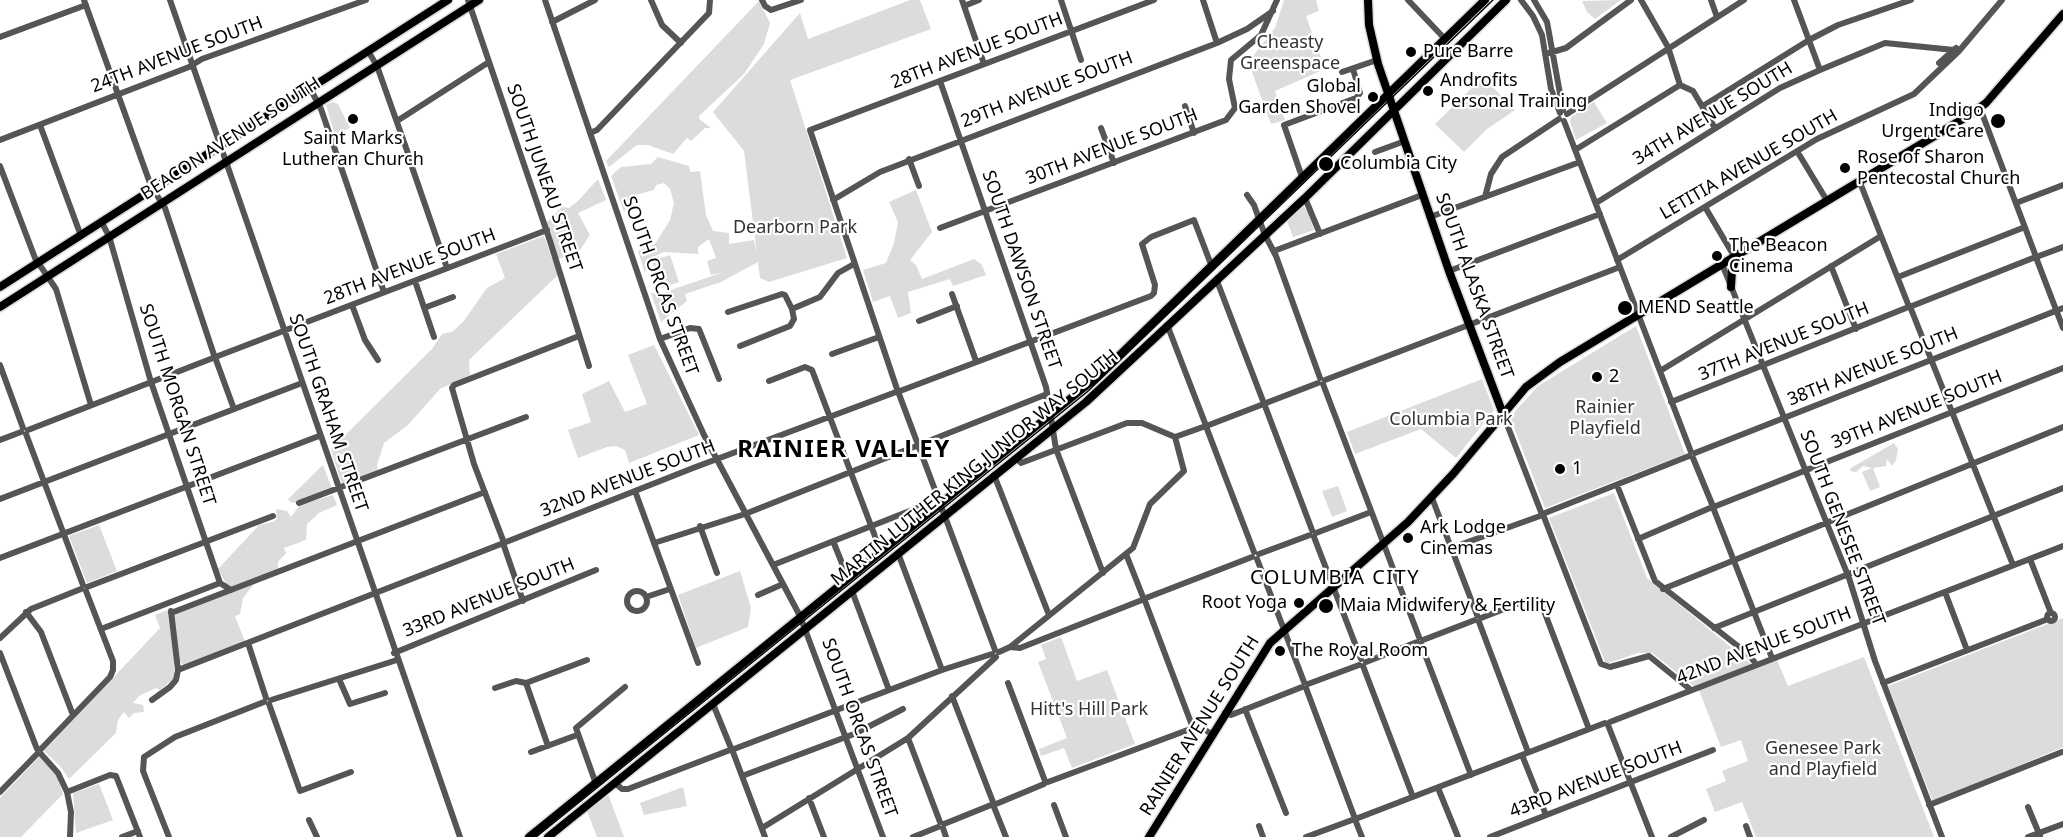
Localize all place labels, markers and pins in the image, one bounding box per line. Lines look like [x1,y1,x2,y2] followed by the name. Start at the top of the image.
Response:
[1423,41,1513,63] place label: Pure Barre
[1404,45,1418,59] marker: Pure Barre
[1440,70,1587,112] place label: Androfits Personal Training
[1238,76,1361,118] place label: Global Garden Shovel
[1421,84,1435,98] marker: Androfits Personal Training
[1366,90,1380,104] marker: Global Garden Shovel
[1881,100,1984,142] place label: Indigo Urgent Care
[346,112,360,126] marker: Saint Marks Lutheran Church
[1989,112,2007,130] marker: Indigo Urgent Care
[282,128,424,170] place label: Saint Marks Lutheran Church
[1857,147,2020,190] place label: Rose of Sharon Pentecostal Church
[1340,153,1457,175] place label: Columbia City
[1317,155,1335,173] marker: Columbia City
[1838,161,1852,175] marker: Rose of Sharon Pentecostal Church
[1729,235,1828,278] place label: The Beacon Cinema
[1710,249,1724,263] marker: The Beacon Cinema
[1638,297,1754,319] place label: MEND Seattle
[1616,299,1634,317] marker: MEND Seattle
[1609,366,1619,388] place label: 2
[1590,370,1604,384] marker: 2
[1572,458,1582,480] place label: 1
[1553,462,1567,476] marker: 1
[1420,517,1506,560] place label: Ark Lodge Cinemas
[1401,531,1415,545] marker: Ark Lodge Cinemas
[1202,592,1287,614] place label: Root Yoga
[1340,595,1555,617] place label: Maia Midwifery & Fertility
[1292,596,1306,610] marker: Root Yoga
[1317,597,1335,615] marker: Maia Midwifery & Fertility
[1292,640,1428,662] place label: The Royal Room
[1273,644,1287,658] marker: The Royal Room

